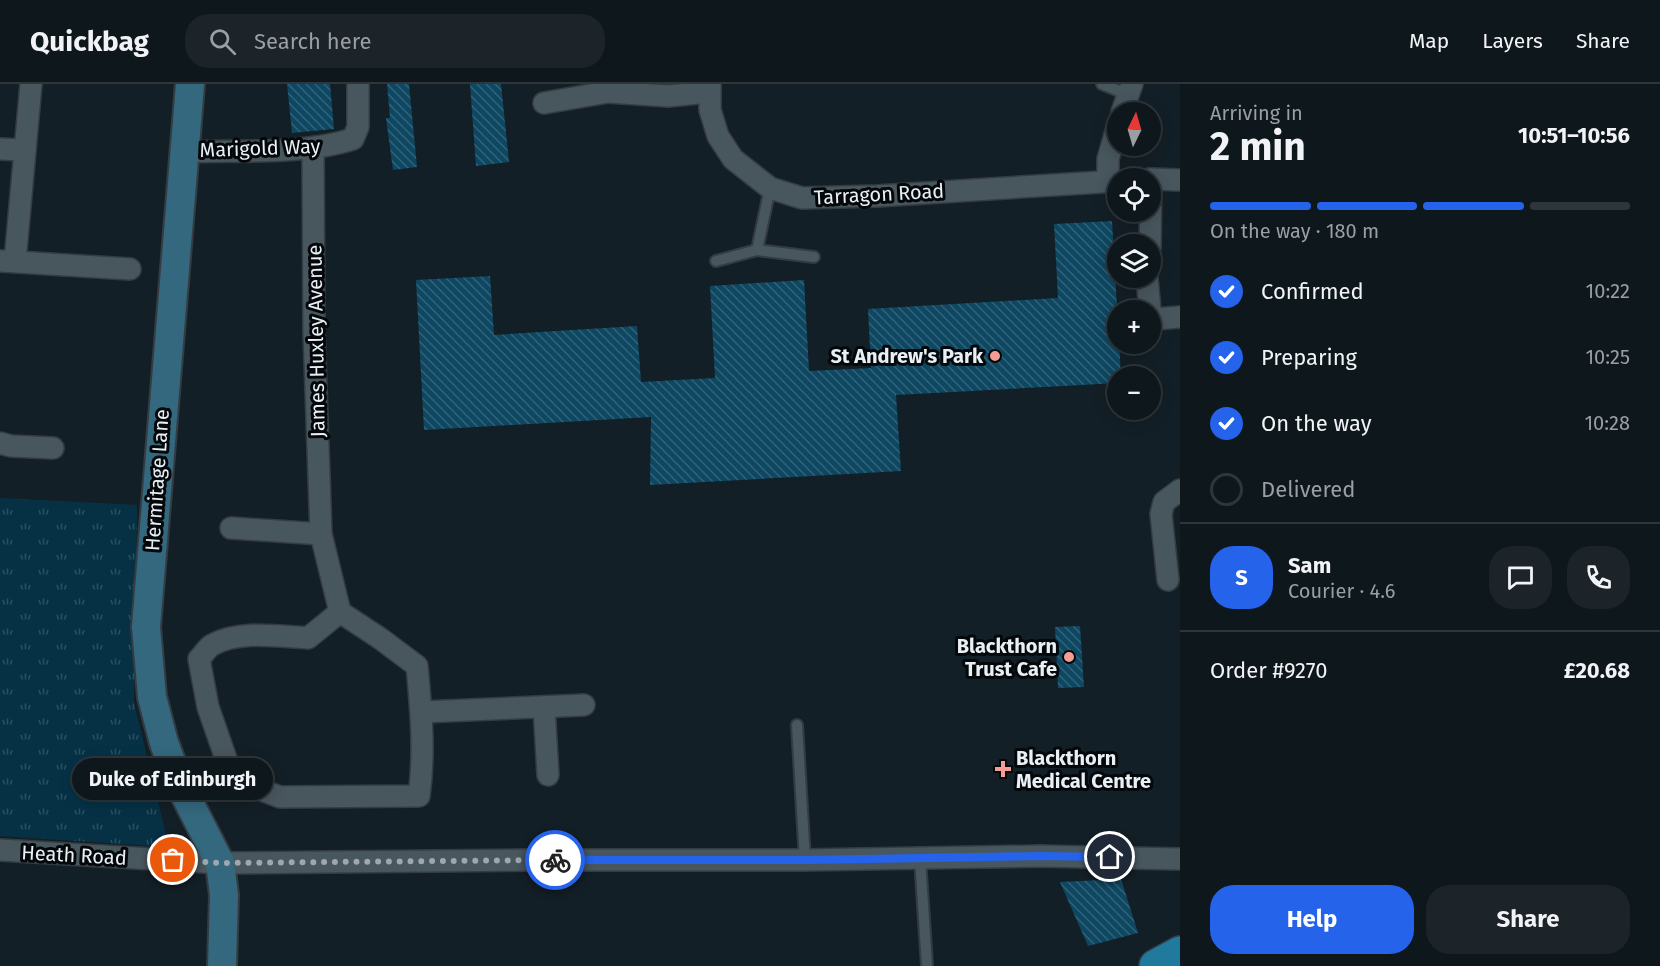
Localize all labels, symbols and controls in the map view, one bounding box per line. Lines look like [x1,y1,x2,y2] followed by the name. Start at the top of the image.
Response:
[185,14,605,68] search box
[30,25,149,58] text: Quickbag
[206,25,239,58] icon: search
[254,28,372,55] text: Search here
[1409,28,1449,54] text: Map
[1482,28,1543,54] text: Layers
[1576,28,1630,54] text: Share
[1210,101,1303,125] text: Arriving in
[1107,102,1161,156] north arrow
[1107,102,1161,420] map controls
[1518,122,1630,149] text: 10:51–10:56
[1210,124,1306,170] text: 2 min
[199,134,321,162] street label: Marigold Way
[1107,168,1161,222] button: locate
[813,179,945,209] street label: Tarragon Road
[1210,219,1379,243] text: On the way · 180 m
[1107,234,1161,288] button: layers
[302,244,330,438] street label: James Huxley Avenue
[1210,275,1243,308] icon: check
[1261,278,1364,305] text: Confirmed
[1586,279,1630,303] text: 10:22
[1107,300,1161,354] button: +
[1210,341,1243,374] icon: check
[830,344,984,368] place label: St Andrew's Park
[1261,344,1357,371] text: Preparing
[1585,345,1630,369] text: 10:25
[988,349,1002,363] marker: St Andrew's Park
[1107,366,1161,420] button: −
[1210,407,1243,440] icon: check
[140,408,174,552] street label: Hermitage Lane
[1261,410,1372,437] text: On the way
[1584,411,1630,435] text: 10:28
[1261,476,1356,503] text: Delivered
[1489,546,1552,609] button: chat
[1567,546,1630,609] button: phone
[1288,552,1331,579] text: Sam
[1235,564,1248,591] text: S
[1288,579,1395,603] text: Courier · 4.6
[957,634,1057,681] place label: Blackthorn Trust Cafe
[1062,650,1076,664] marker: Blackthorn Trust Cafe
[1210,657,1327,684] text: Order #9270
[1564,657,1630,684] text: £20.68
[1016,746,1151,793] place label: Blackthorn Medical Centre
[72,758,274,800] callout: Duke of Edinburgh
[994,760,1012,778] marker: Blackthorn Medical Centre
[89,767,256,791] text: Duke of Edinburgh
[525,830,585,890] courier
[1084,831,1135,882] pin
[147,834,198,885] pin
[21,840,127,870] street label: Heath Road
[1093,840,1126,873] icon: home
[156,843,189,876] icon: bag
[539,844,572,877] icon: bike
[1210,885,1414,954] button: Help
[1426,885,1630,954] button: Share

